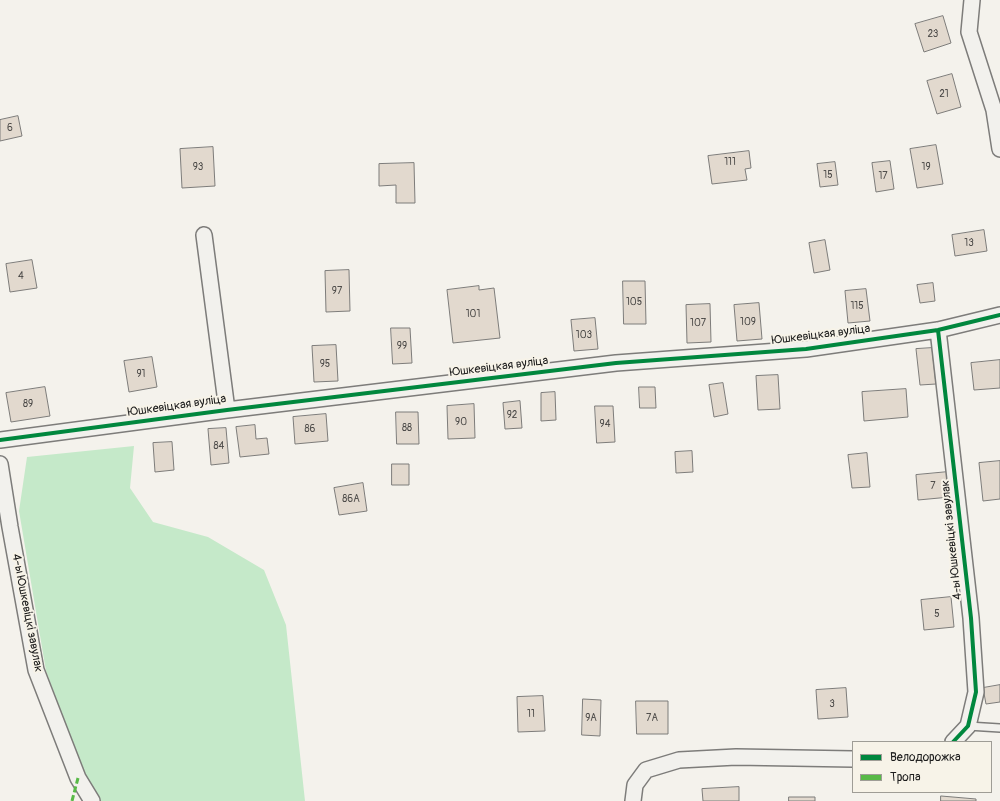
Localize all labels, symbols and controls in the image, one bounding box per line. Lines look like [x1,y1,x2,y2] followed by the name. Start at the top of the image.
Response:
[928,28,938,40] house number: 23
[939,88,949,100] house number: 21
[7,122,13,134] house number: 6
[724,156,736,168] house number: 111
[193,161,203,173] house number: 93
[921,161,931,173] house number: 19
[823,169,833,181] house number: 15
[878,170,888,182] house number: 17
[964,237,974,249] house number: 13
[18,270,24,282] house number: 4
[332,285,342,297] house number: 97
[626,296,642,308] house number: 105
[850,300,864,312] house number: 115
[466,308,480,320] house number: 101
[740,316,756,328] house number: 109
[690,317,706,329] house number: 107
[771,322,871,348] street label: Юшкевіцкая вуліца
[576,329,592,341] house number: 103
[397,340,407,352] house number: 99
[449,354,549,380] street label: Юшкевіцкая вуліца
[320,358,330,370] house number: 95
[136,368,146,380] house number: 91
[127,392,227,420] street label: Юшкевіцкая вуліца
[23,398,33,410] house number: 89
[507,409,517,421] house number: 92
[455,416,467,428] house number: 90
[600,418,610,430] house number: 94
[402,422,412,434] house number: 88
[305,423,315,435] house number: 86
[214,440,224,452] house number: 84
[939,479,965,601] street label: 4-ы Юшкевіцкі завулак
[930,480,936,492] house number: 7
[342,493,360,505] house number: 86А
[8,553,46,673] street label: 4-ы Юшкевіцкі завулак
[934,608,940,620] house number: 5
[829,698,835,710] house number: 3
[527,708,535,720] house number: 11
[585,712,597,724] house number: 9А
[646,712,658,724] house number: 7А
[852,741,992,793] legend
[890,750,961,765] text: Велодорожка
[890,770,920,785] text: Тропа

